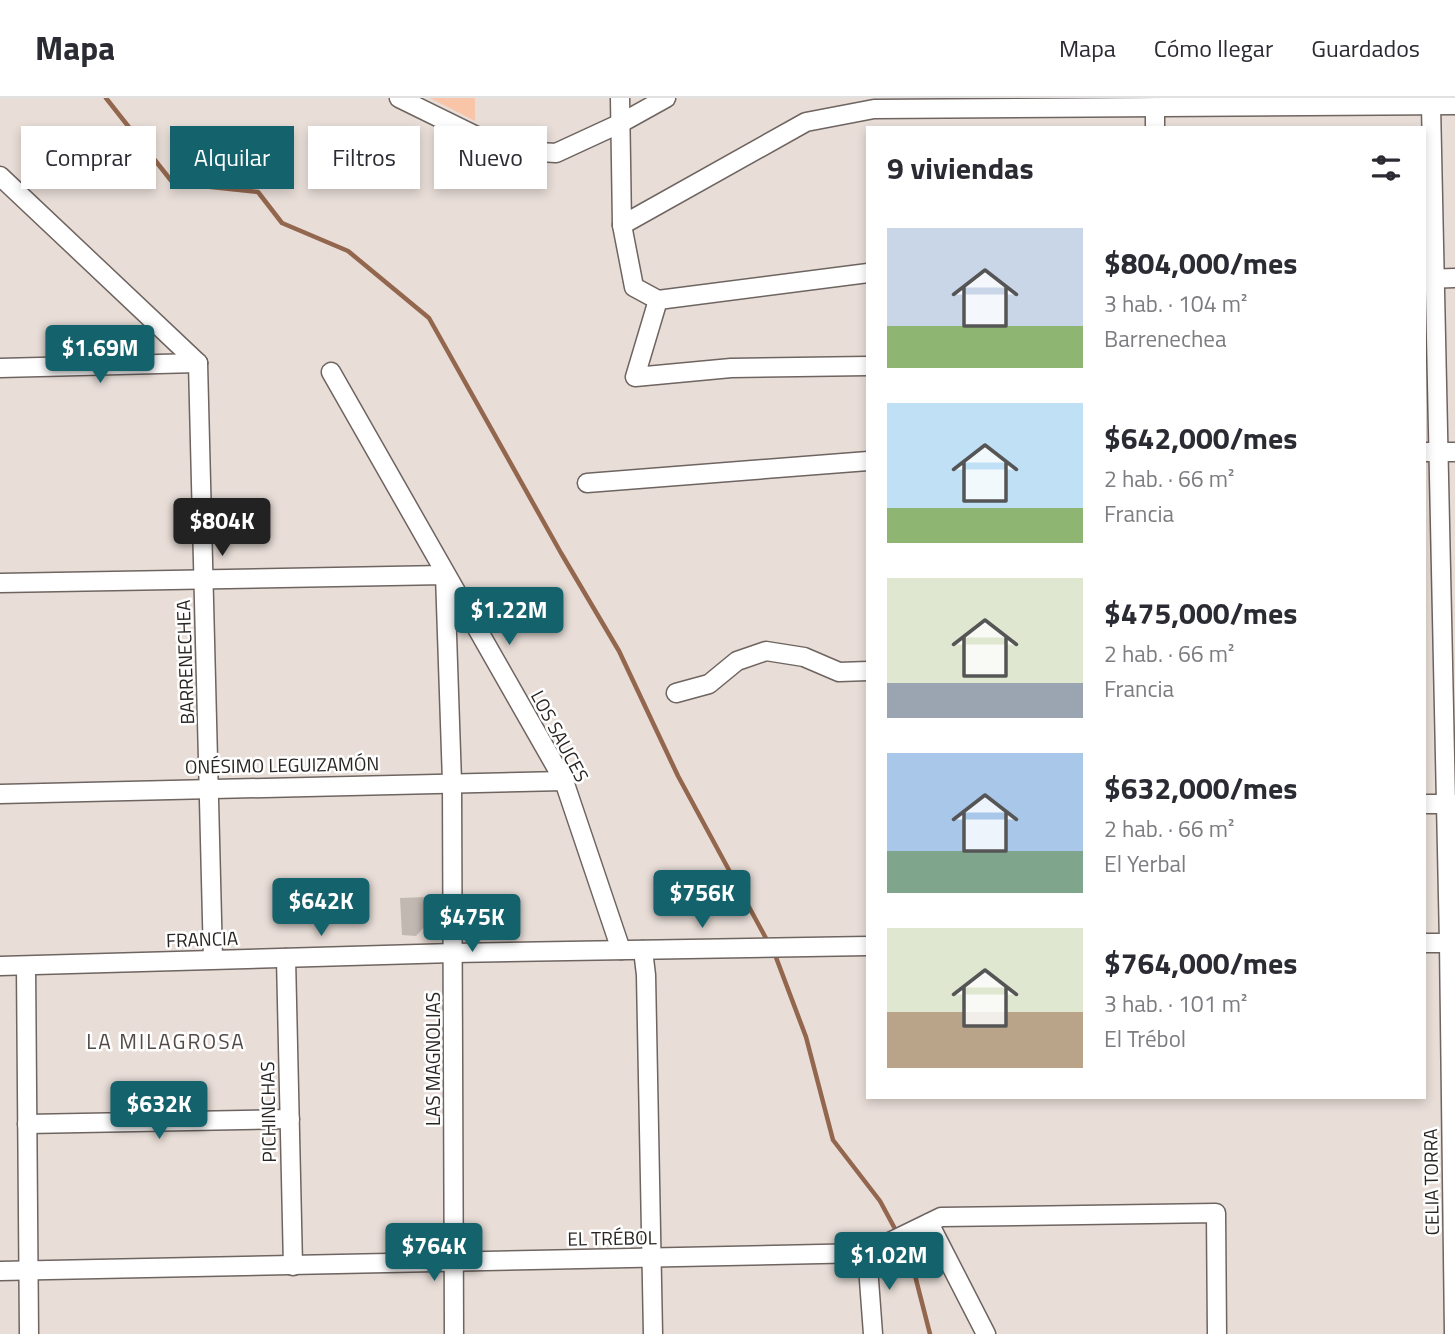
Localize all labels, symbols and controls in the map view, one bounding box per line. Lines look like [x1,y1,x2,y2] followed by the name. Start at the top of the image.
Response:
[35,23,115,73] text: Mapa
[1059,30,1116,66] text: Mapa
[1154,30,1273,66] text: Cómo llegar
[1311,30,1420,66] text: Guardados
[21,126,156,189] chip: Comprar
[170,126,294,189] chip: Alquilar
[308,126,420,189] chip: Filtros
[434,126,547,189] chip: Nuevo
[887,145,1034,191] text: 9 viviendas
[1367,149,1405,187] icon: filters
[1104,240,1297,286] text: $804,000/mes
[943,256,1027,340] icon: home
[1104,286,1247,321] text: 3 hab. · 104 m²
[1104,321,1226,356] text: Barrenechea
[43,326,157,385] pin: $1.69M
[61,330,139,365] text: $1.69M
[1104,415,1297,461] text: $642,000/mes
[943,431,1027,515] icon: home
[1104,461,1234,496] text: 2 hab. · 66 m²
[1104,496,1174,531] text: Francia
[173,498,271,558] pin: $804K
[189,503,255,538] text: $804K
[452,588,566,647] pin: $1.22M
[1104,590,1297,636] text: $475,000/mes
[470,592,548,627] text: $1.22M
[168,599,201,725] street label: BARRENECHEA
[943,606,1027,690] icon: home
[1104,636,1234,671] text: 2 hab. · 66 m²
[1104,671,1174,706] text: Francia
[524,685,597,787] street label: LOS SAUCES
[185,748,379,781] street label: ONÉSIMO LEGUIZAMÓN
[1104,765,1297,811] text: $632,000/mes
[943,781,1027,865] icon: home
[1104,811,1234,846] text: 2 hab. · 66 m²
[1104,846,1186,881] text: El Yerbal
[653,870,751,930] pin: $756K
[669,875,735,910] text: $756K
[272,878,370,938] pin: $642K
[288,883,354,918] text: $642K
[423,894,521,954] pin: $475K
[439,899,505,934] text: $475K
[165,923,239,954] street label: FRANCIA
[1104,940,1297,986] text: $764,000/mes
[943,956,1027,1040] icon: home
[1104,986,1247,1021] text: 3 hab. · 101 m²
[418,992,447,1126] street label: LAS MAGNOLIAS
[1104,1021,1186,1056] text: El Trébol
[86,1025,246,1057] district label: LA MILAGROSA
[252,1061,283,1163] street label: PICHINCHAS
[110,1082,208,1141] pin: $632K
[126,1086,192,1121] text: $632K
[1415,1128,1446,1236] street label: CELIA TORRA
[567,1222,657,1253] street label: EL TRÉBOL
[385,1224,483,1283] pin: $764K
[401,1228,467,1263] text: $764K
[832,1232,946,1292] pin: $1.02M
[850,1237,928,1272] text: $1.02M

